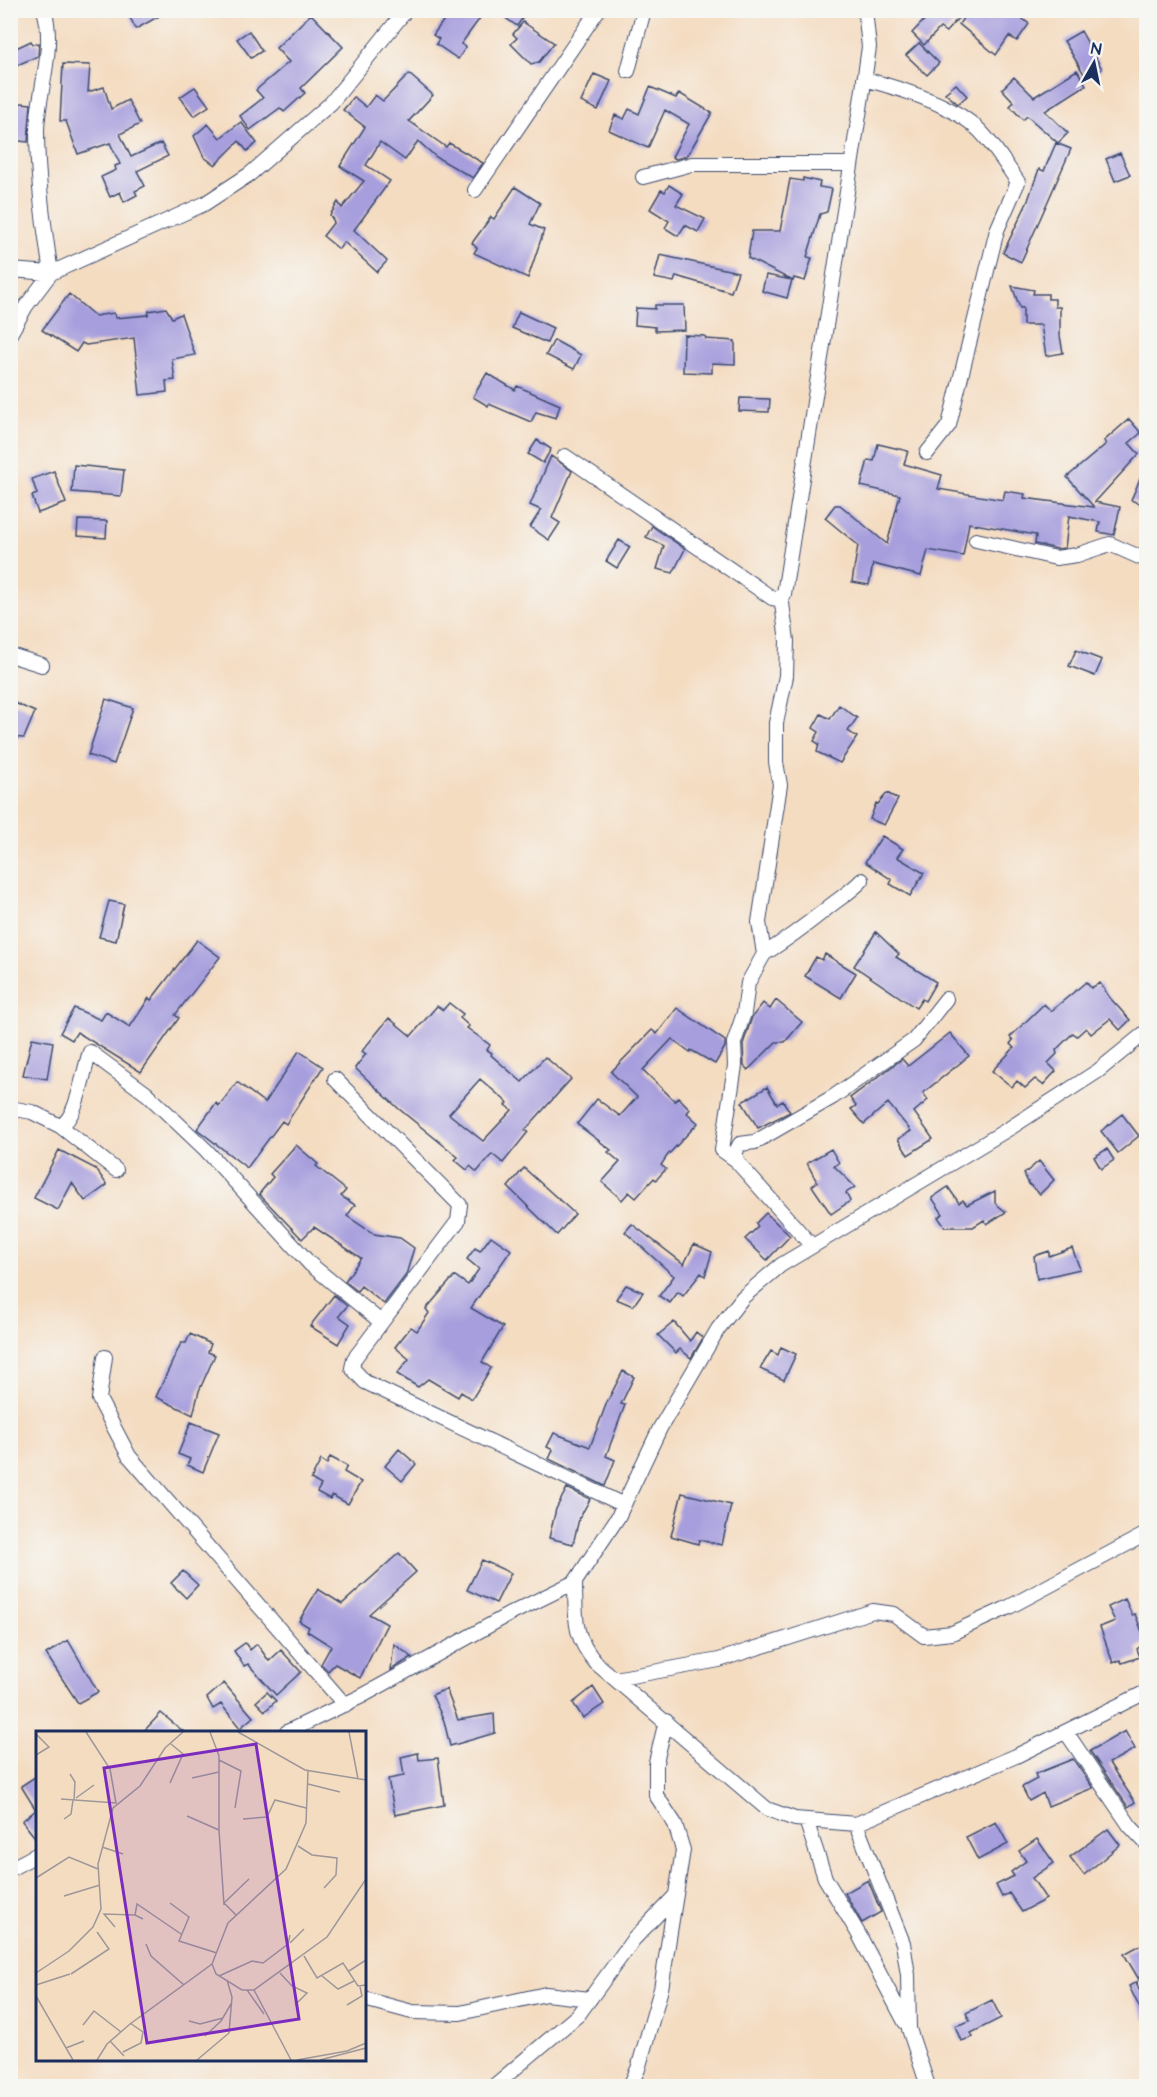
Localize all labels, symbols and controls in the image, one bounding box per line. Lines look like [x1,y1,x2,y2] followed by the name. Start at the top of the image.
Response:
[1064,33,1124,93] north arrow
[1090,38,1103,61] text: N
[36,1731,366,2061] inset map

